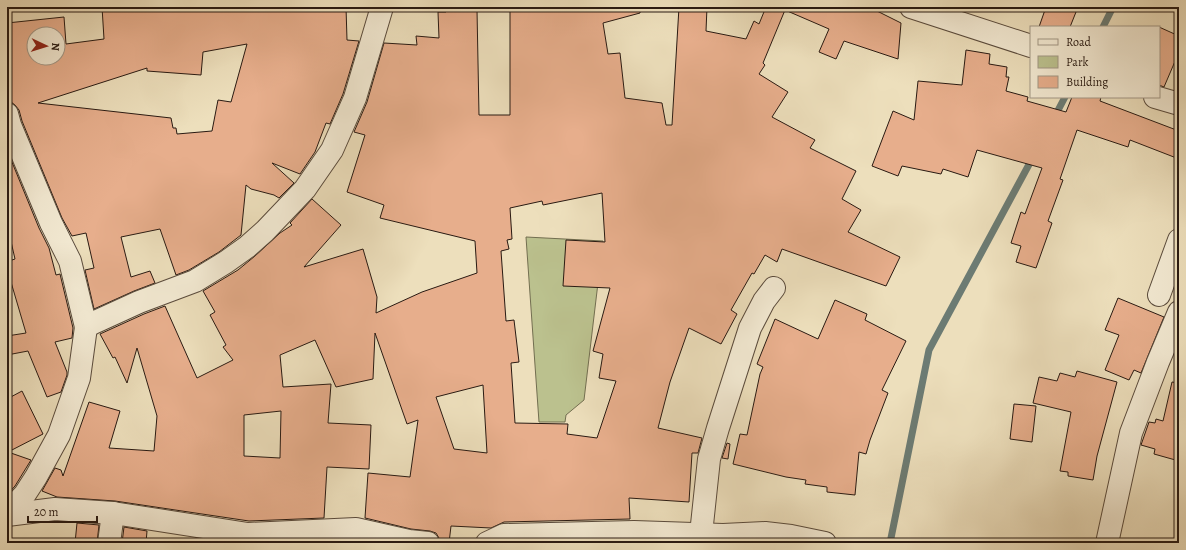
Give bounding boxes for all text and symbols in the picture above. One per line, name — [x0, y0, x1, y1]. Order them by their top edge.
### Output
north arrow — [26, 26, 66, 66]
legend — [1030, 26, 1160, 98]
text: Road — [1066, 34, 1092, 50]
text: N — [48, 42, 63, 51]
text: Park — [1066, 54, 1089, 70]
text: Building — [1066, 74, 1108, 90]
scale bar — [28, 498, 97, 524]
text: 20 m — [34, 504, 58, 520]

